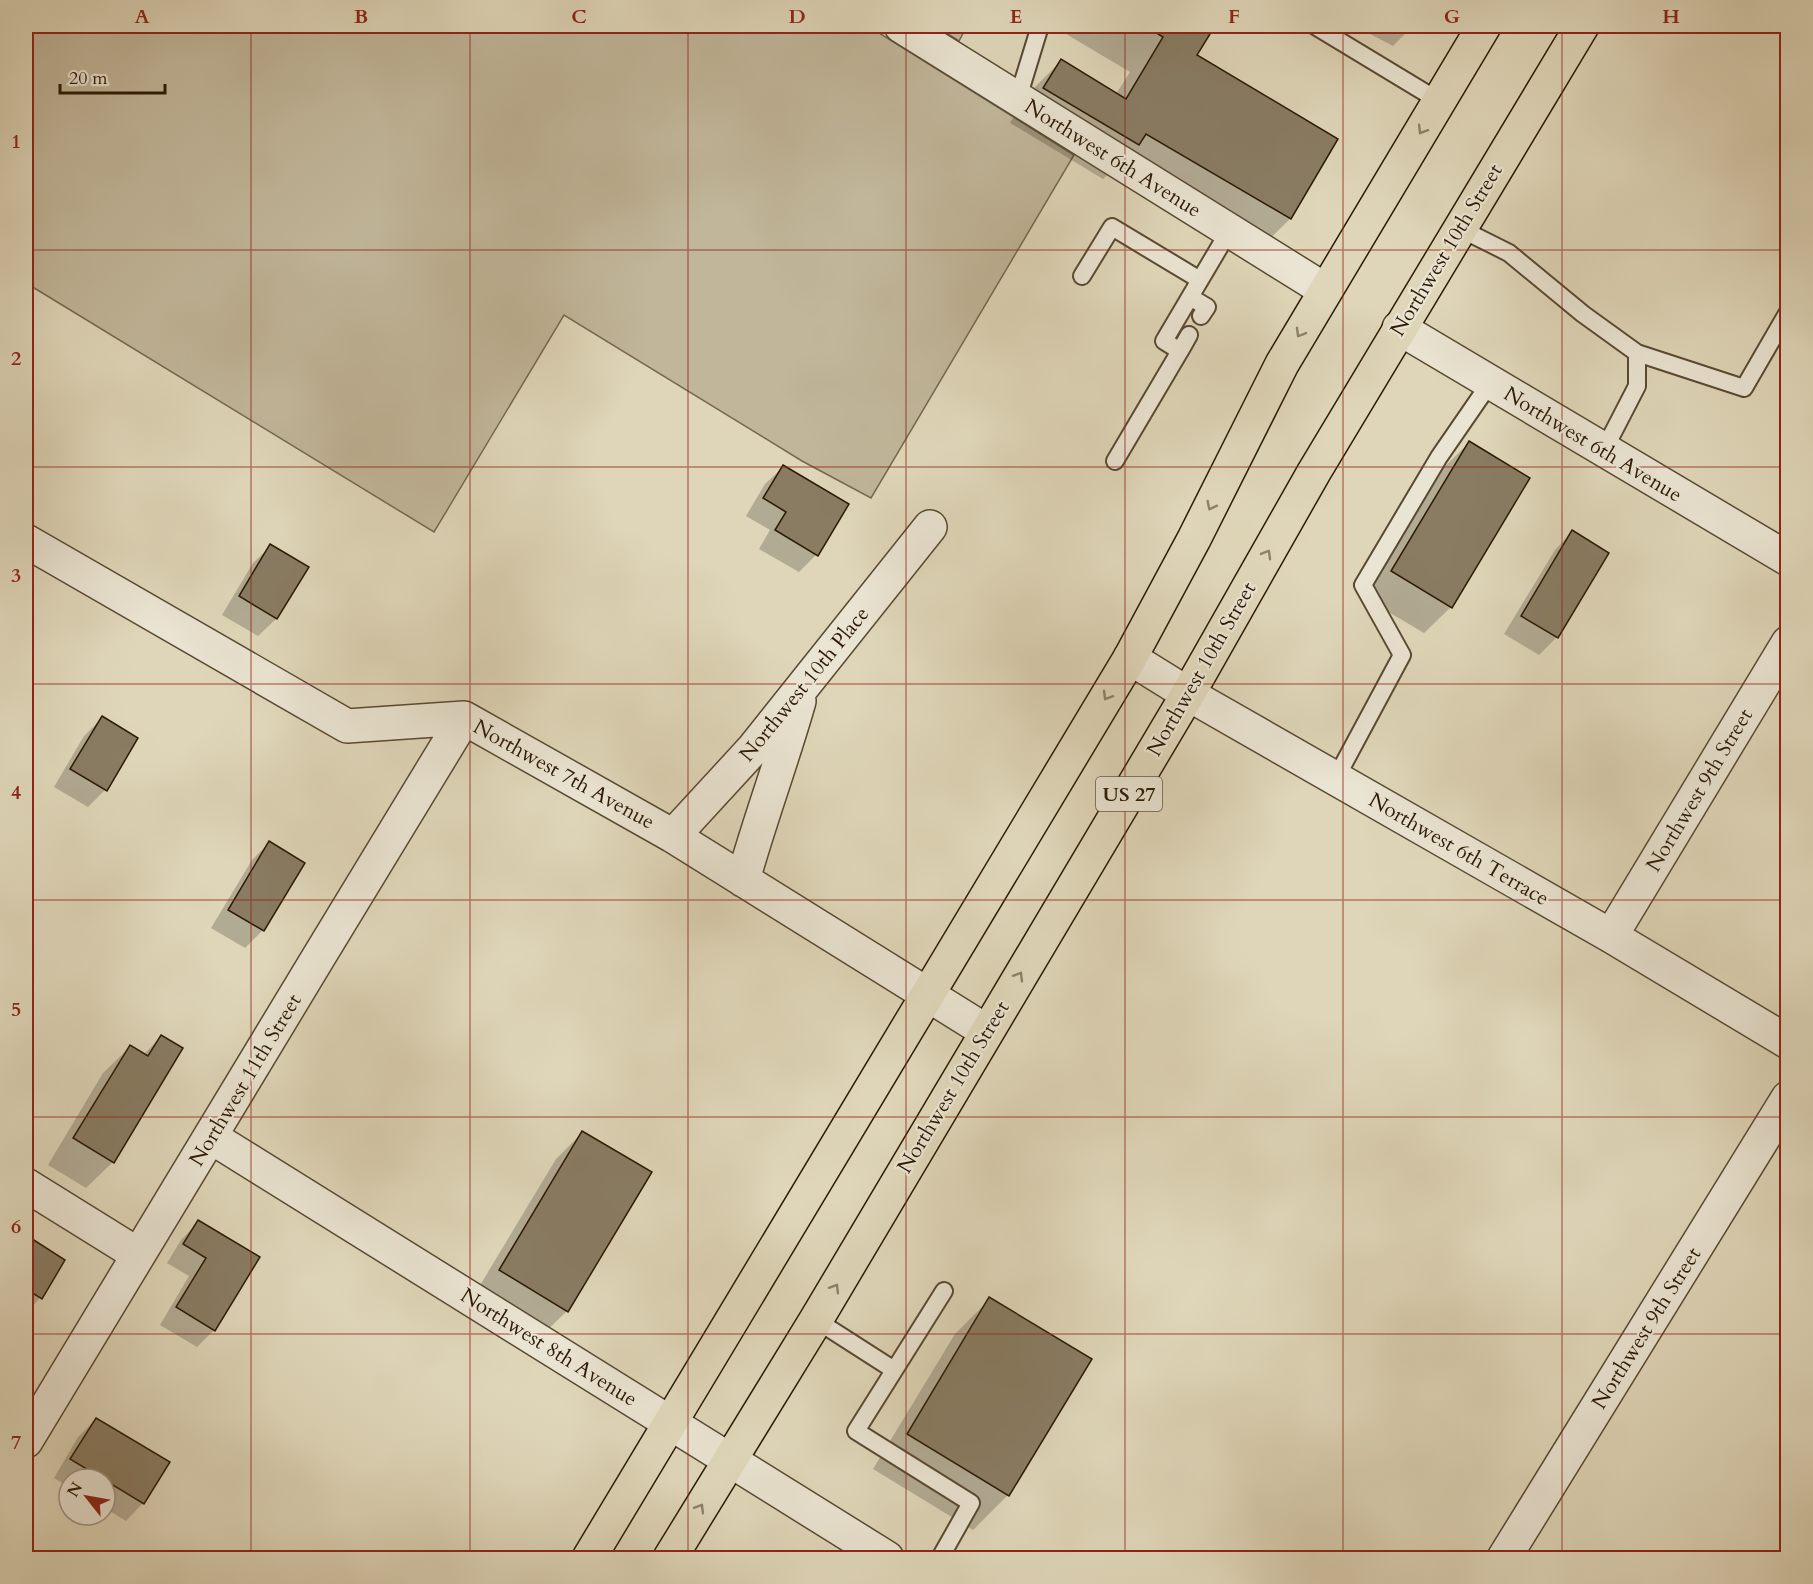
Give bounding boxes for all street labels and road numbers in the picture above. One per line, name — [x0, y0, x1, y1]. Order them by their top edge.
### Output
street label: Northwest 6th Avenue — [1019, 92, 1207, 225]
street label: Northwest 10th Street — [1383, 158, 1510, 342]
street label: Northwest 6th Avenue — [1498, 380, 1687, 509]
street label: Northwest 10th Street — [1140, 577, 1263, 762]
street label: Northwest 10th Place — [733, 601, 876, 768]
street label: Northwest 9th Street — [1639, 703, 1760, 877]
street label: Northwest 7th Avenue — [468, 712, 660, 836]
road number: US 27 — [1096, 777, 1162, 811]
street label: Northwest 6th Terrace — [1363, 786, 1554, 913]
street label: Northwest 11th Street — [182, 988, 309, 1172]
street label: Northwest 10th Street — [890, 995, 1017, 1179]
street label: Northwest 9th Street — [1585, 1241, 1708, 1415]
street label: Northwest 8th Avenue — [455, 1281, 643, 1414]

